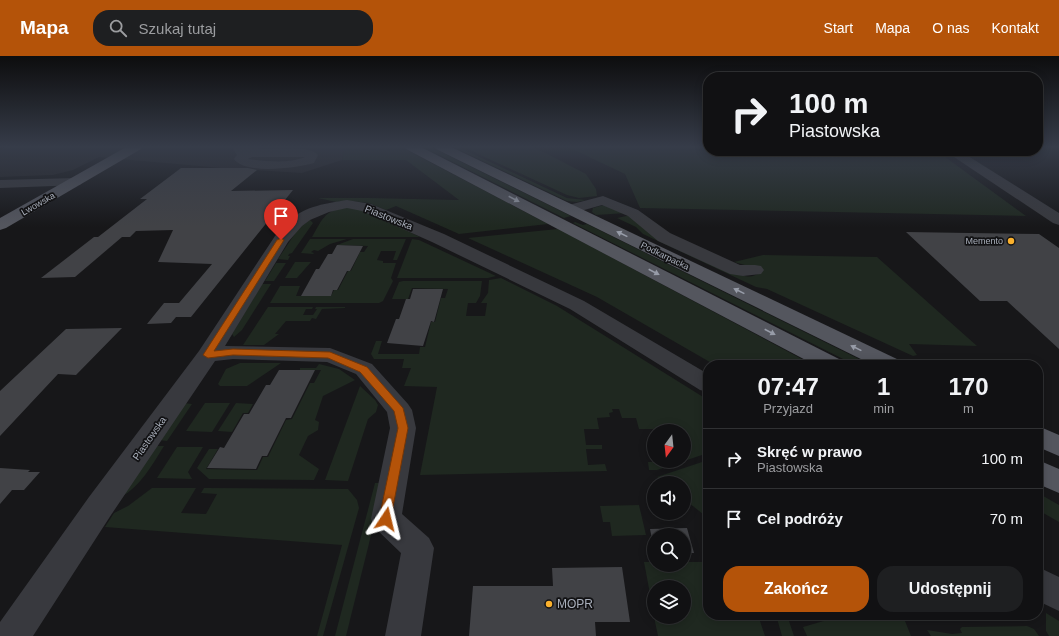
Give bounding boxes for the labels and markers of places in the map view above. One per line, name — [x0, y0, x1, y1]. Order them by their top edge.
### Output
pin — [264, 199, 298, 240]
place label: Memento — [965, 236, 1003, 246]
marker: Memento — [1006, 236, 1016, 246]
place label: MOPR — [557, 597, 593, 611]
marker: MOPR — [544, 599, 554, 609]

